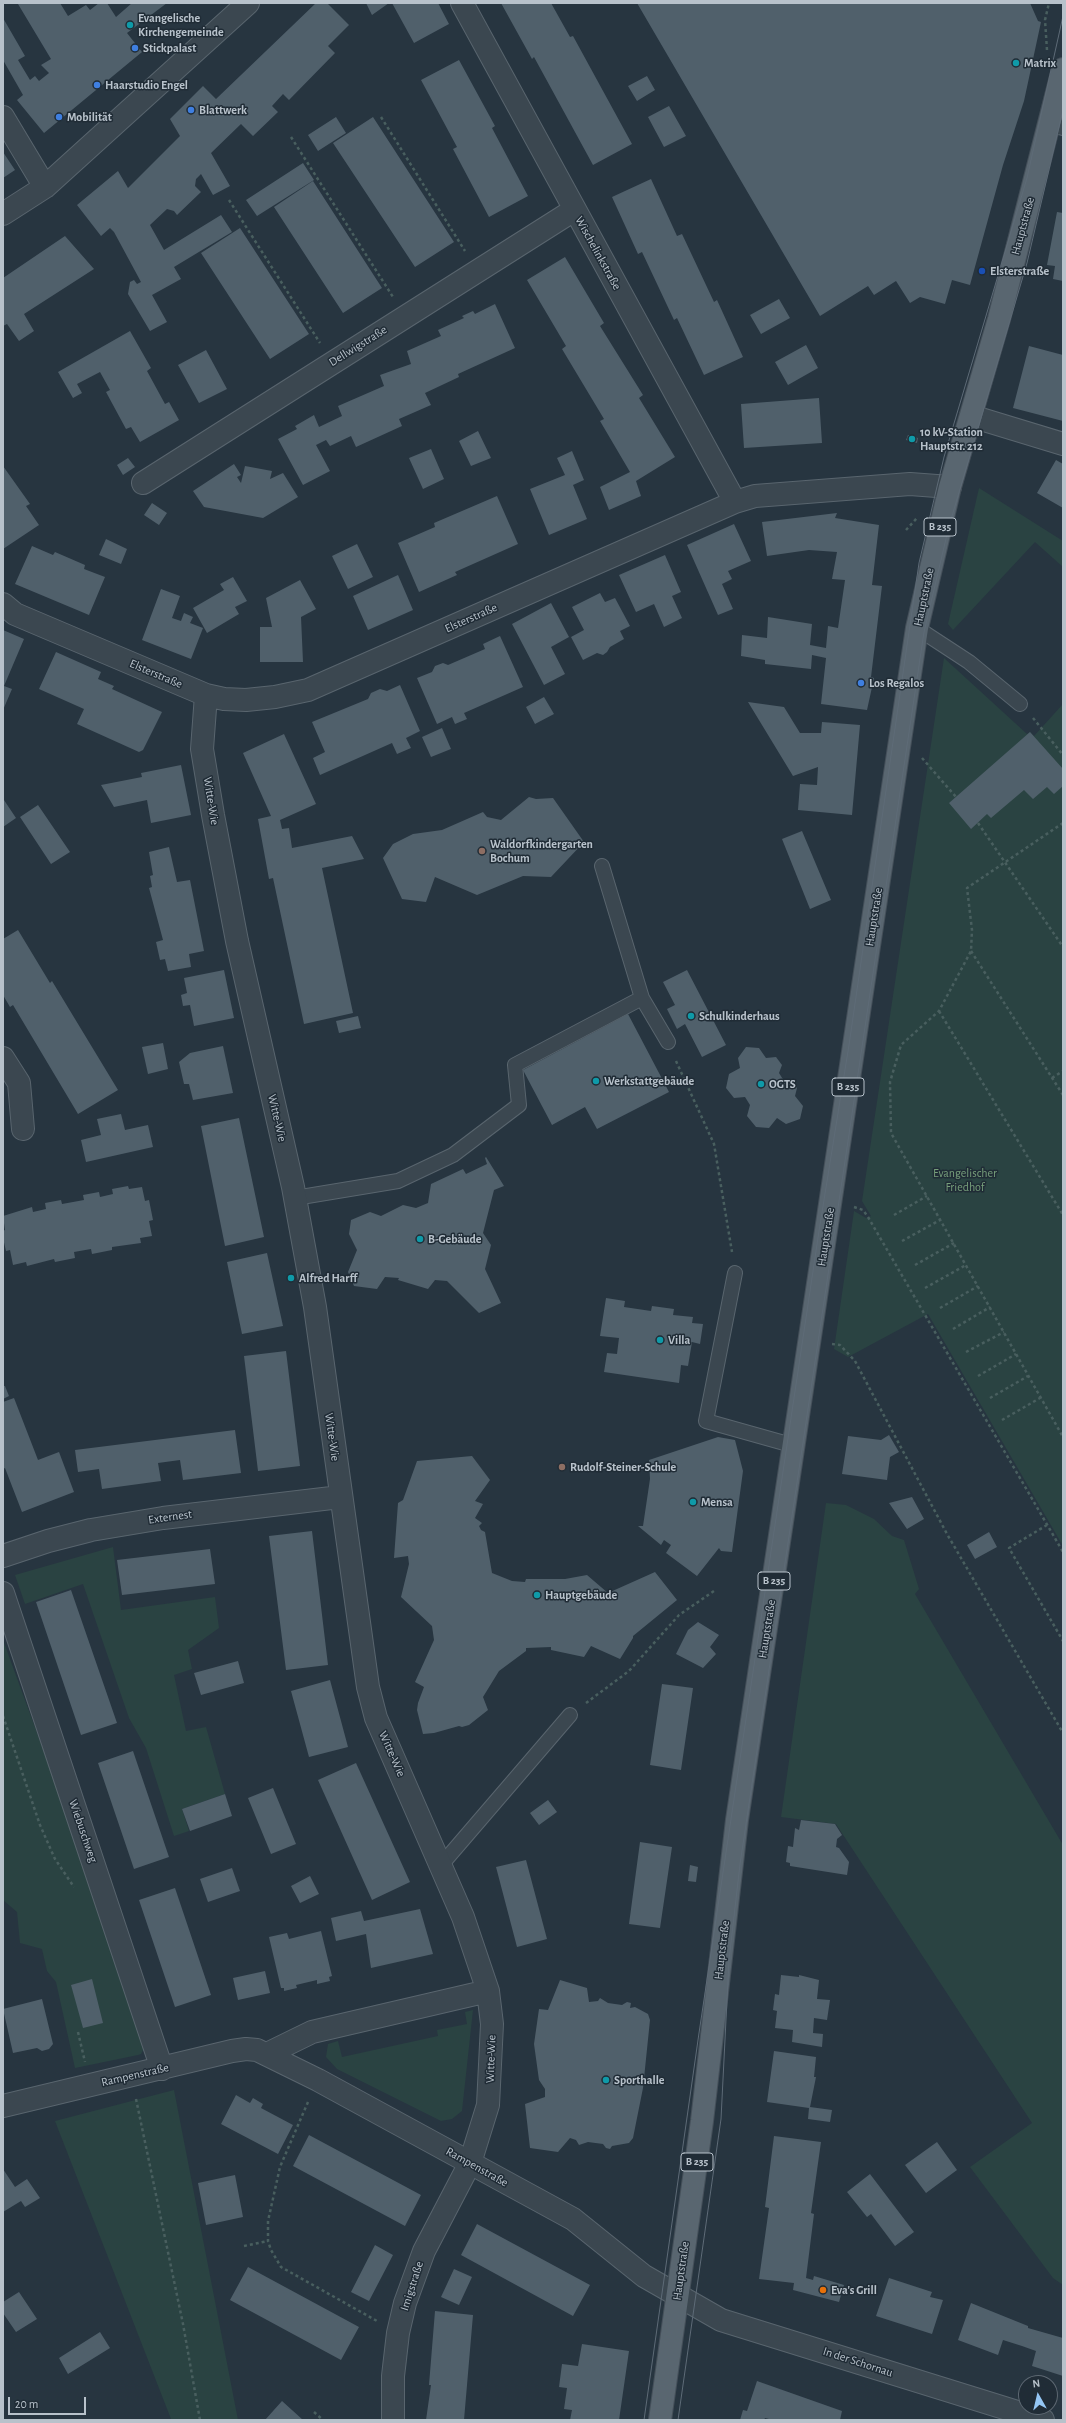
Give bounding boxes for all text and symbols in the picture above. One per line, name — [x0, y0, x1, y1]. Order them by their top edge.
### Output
place label: Evangelische Kirchengemeinde — [138, 11, 224, 39]
marker: Evangelische Kirchengemeinde — [125, 20, 135, 30]
place label: Stickpalast — [143, 41, 196, 55]
marker: Stickpalast — [130, 43, 140, 53]
place label: Matrix — [1024, 56, 1056, 70]
marker: Matrix — [1011, 58, 1021, 68]
place label: Haarstudio Engel — [105, 78, 188, 92]
marker: Haarstudio Engel — [92, 80, 102, 90]
place label: Blattwerk — [199, 103, 247, 117]
marker: Blattwerk — [186, 105, 196, 115]
place label: Mobilität — [67, 110, 112, 124]
marker: Mobilität — [54, 112, 64, 122]
street label: Hauptstraße — [1008, 195, 1038, 257]
street label: Wischelinkstraße — [572, 214, 624, 292]
place label: Elsterstraße — [990, 264, 1049, 278]
marker: Elsterstraße — [977, 266, 987, 276]
street label: Dellwigstraße — [326, 322, 390, 370]
place label: 10 kV-Station Hauptstr. 212 — [920, 425, 983, 453]
marker: 10 kV-Station Hauptstr. 212 — [907, 434, 917, 444]
road number: B 235 — [924, 518, 956, 536]
street label: Hauptstraße — [911, 566, 937, 628]
street label: Elsterstraße — [442, 600, 500, 636]
street label: Elsterstraße — [127, 656, 185, 692]
place label: Los Regalos — [869, 676, 924, 690]
marker: Los Regalos — [856, 678, 866, 688]
street label: Witte-Wie — [200, 776, 222, 826]
place label: Waldorfkindergarten Bochum — [490, 837, 593, 865]
marker: Waldorfkindergarten Bochum — [477, 846, 487, 856]
street label: Hauptstraße — [862, 887, 886, 947]
place label: Schulkinderhaus — [699, 1009, 780, 1023]
marker: Schulkinderhaus — [686, 1011, 696, 1021]
place label: Werkstattgebäude — [604, 1074, 694, 1088]
marker: Werkstattgebäude — [591, 1076, 601, 1086]
place label: OGTS — [769, 1077, 796, 1091]
road number: B 235 — [832, 1078, 864, 1096]
marker: OGTS — [756, 1079, 766, 1089]
street label: Witte-Wie — [265, 1093, 289, 1143]
park label: Evangelischer Friedhof — [933, 1166, 997, 1194]
street label: Hauptstraße — [814, 1207, 838, 1267]
place label: B-Gebäude — [428, 1232, 481, 1246]
marker: B-Gebäude — [415, 1234, 425, 1244]
place label: Alfred Harff — [299, 1271, 357, 1285]
marker: Alfred Harff — [286, 1273, 296, 1283]
place label: Villa — [668, 1333, 690, 1347]
marker: Villa — [655, 1335, 665, 1345]
street label: Witte-Wie — [321, 1412, 343, 1462]
place label: Rudolf-Steiner-Schule — [570, 1460, 676, 1474]
marker: Rudolf-Steiner-Schule — [557, 1462, 567, 1472]
place label: Mensa — [701, 1495, 733, 1509]
marker: Mensa — [688, 1497, 698, 1507]
street label: Externest — [147, 1507, 193, 1527]
road number: B 235 — [758, 1572, 790, 1590]
place label: Hauptgebäude — [545, 1588, 617, 1602]
marker: Hauptgebäude — [532, 1590, 542, 1600]
street label: Hauptstraße — [755, 1599, 779, 1659]
street label: Witte-Wie — [376, 1729, 408, 1779]
street label: Wiebuschweg — [65, 1798, 101, 1864]
street label: Hauptstraße — [711, 1920, 733, 1980]
street label: Witte-Wie — [483, 2035, 499, 2083]
street label: Rampenstraße — [100, 2060, 170, 2090]
place label: Sporthalle — [614, 2073, 664, 2087]
marker: Sporthalle — [601, 2075, 611, 2085]
street label: Rampenstraße — [443, 2144, 511, 2190]
road number: B 235 — [681, 2153, 713, 2171]
street label: Hauptstraße — [670, 2241, 692, 2301]
street label: Imigstraße — [397, 2259, 427, 2313]
place label: Eva's Grill — [831, 2283, 877, 2297]
marker: Eva's Grill — [818, 2285, 828, 2295]
street label: In der Schornau — [821, 2344, 895, 2380]
north arrow — [1018, 2375, 1058, 2415]
text: N — [1032, 2378, 1041, 2390]
scale bar — [10, 2389, 88, 2415]
text: 20 m — [15, 2398, 38, 2410]

